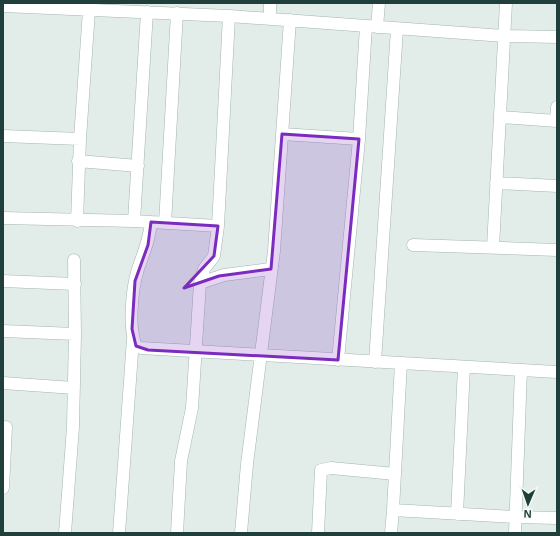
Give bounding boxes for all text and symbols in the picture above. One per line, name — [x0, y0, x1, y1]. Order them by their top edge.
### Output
north arrow — [508, 484, 548, 524]
text: N — [523, 508, 532, 520]

